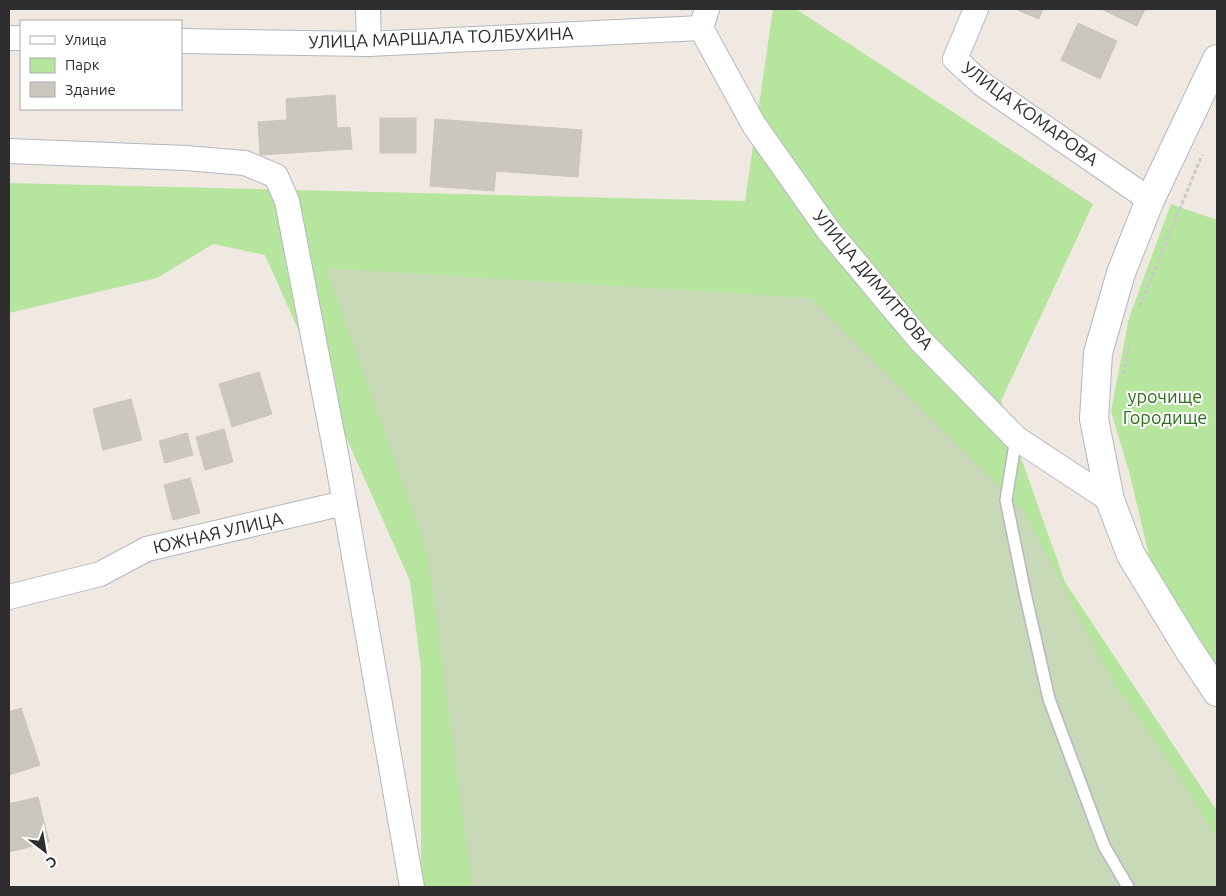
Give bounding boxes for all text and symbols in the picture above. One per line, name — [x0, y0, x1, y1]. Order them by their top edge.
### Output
legend — [20, 20, 182, 110]
street label: УЛИЦА МАРШАЛА ТОЛБУХИНА — [308, 22, 574, 52]
text: Улица — [65, 31, 107, 48]
text: Парк — [65, 56, 100, 73]
street label: УЛИЦА КОМАРОВА — [959, 57, 1103, 169]
text: Здание — [65, 81, 116, 98]
street label: УЛИЦА ДИМИТРОВА — [810, 206, 938, 353]
park label: урочище Городище — [1123, 386, 1207, 427]
street label: ЮЖНАЯ УЛИЦА — [151, 507, 285, 557]
north arrow — [20, 826, 70, 876]
text: С — [44, 853, 60, 871]

